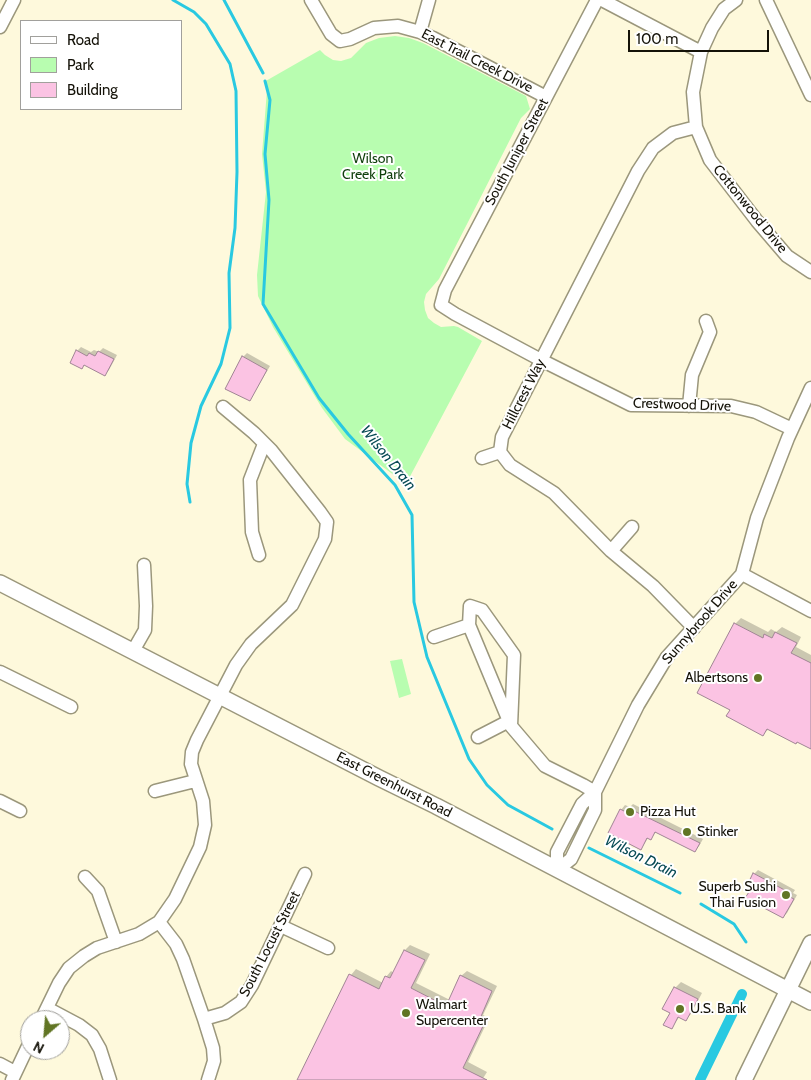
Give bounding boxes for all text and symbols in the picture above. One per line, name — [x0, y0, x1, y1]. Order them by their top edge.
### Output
legend — [20, 20, 182, 110]
scale bar — [631, 20, 772, 52]
street label: East Trail Creek Drive — [418, 26, 536, 96]
text: 100 m — [636, 30, 678, 48]
text: Road — [67, 31, 100, 49]
text: Park — [67, 56, 94, 74]
text: Building — [67, 81, 118, 99]
street label: South Juniper Street — [482, 96, 552, 208]
park label: Wilson Creek Park — [342, 151, 404, 184]
street label: Cottonwood Drive — [709, 162, 791, 256]
street label: Hillcrest Way — [499, 356, 549, 432]
street label: Crestwood Drive — [633, 395, 731, 415]
water label: Wilson Drain — [356, 422, 420, 494]
street label: Sunnybrook Drive — [659, 576, 741, 668]
place label: Albertsons — [685, 670, 748, 686]
marker: Albertsons — [752, 672, 764, 684]
street label: East Greenhurst Road — [333, 749, 455, 821]
place label: Pizza Hut — [640, 804, 696, 820]
marker: Pizza Hut — [624, 806, 636, 818]
place label: Stinker — [697, 824, 738, 840]
marker: Stinker — [681, 826, 693, 838]
water label: Wilson Drain — [602, 832, 680, 882]
place label: Superb Sushi Thai Fusion — [698, 879, 776, 912]
street label: South Locust Street — [236, 888, 304, 1000]
marker: Superb Sushi Thai Fusion — [780, 889, 792, 901]
place label: Walmart Supercenter — [416, 997, 488, 1030]
place label: U.S. Bank — [690, 1001, 746, 1017]
marker: U.S. Bank — [674, 1003, 686, 1015]
marker: Walmart Supercenter — [400, 1007, 412, 1019]
north arrow — [20, 1010, 70, 1060]
text: N — [30, 1037, 47, 1058]

